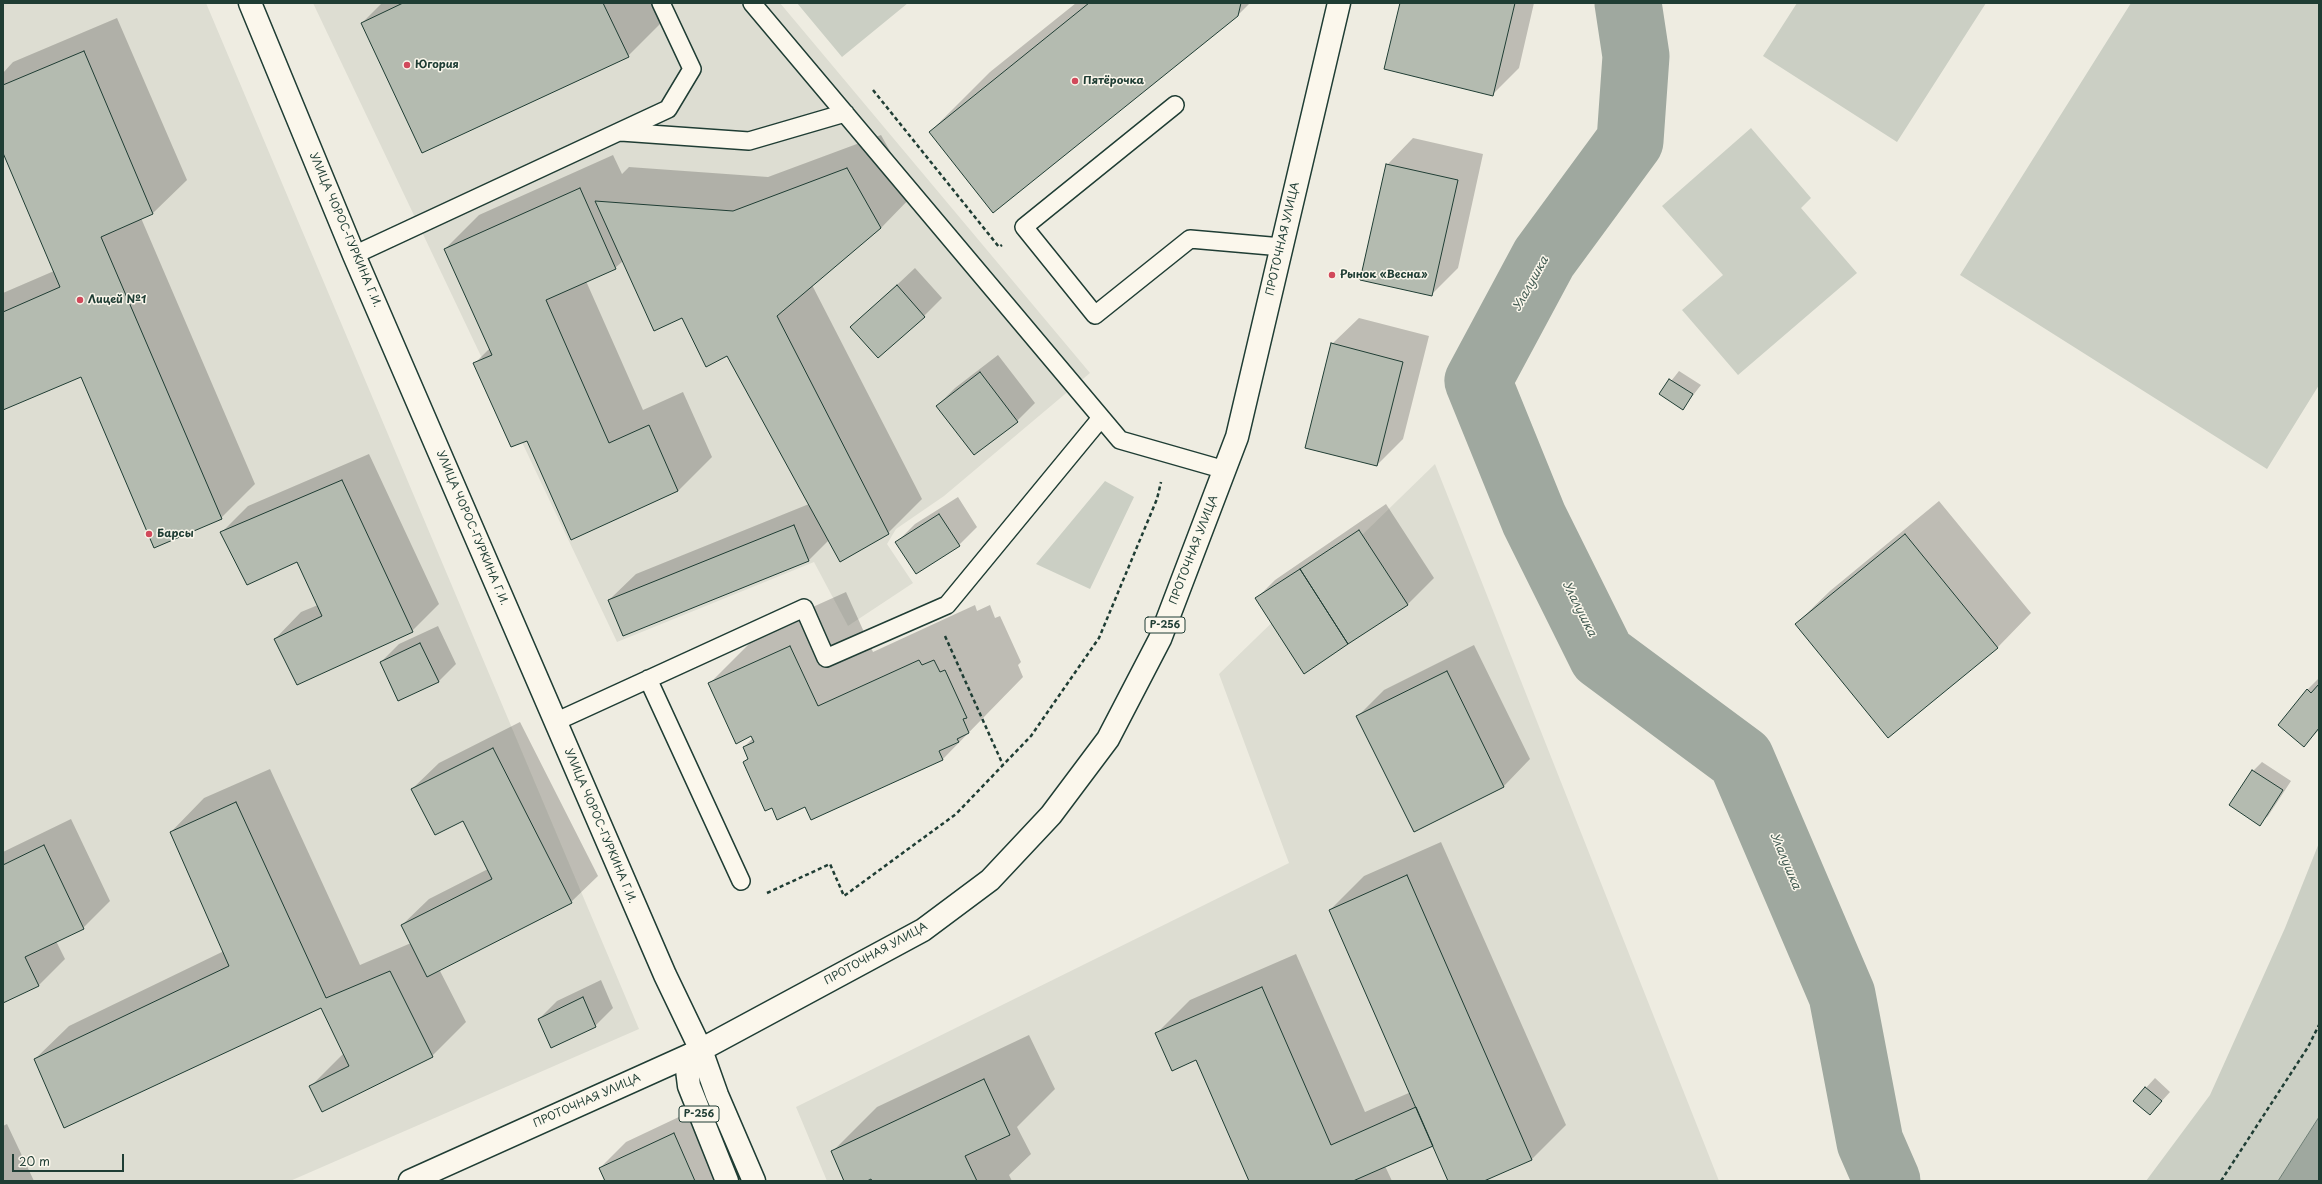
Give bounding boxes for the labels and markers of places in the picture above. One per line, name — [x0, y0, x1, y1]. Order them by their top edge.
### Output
place label: Югория — [415, 58, 459, 72]
marker: Югория — [402, 60, 412, 70]
place label: Пятёрочка — [1083, 74, 1144, 88]
marker: Пятёрочка — [1070, 76, 1080, 86]
place label: Рынок «Весна» — [1340, 268, 1428, 282]
marker: Рынок «Весна» — [1327, 270, 1337, 280]
place label: Лицей №1 — [88, 293, 146, 307]
marker: Лицей №1 — [75, 295, 85, 305]
place label: Барсы — [157, 527, 194, 541]
marker: Барсы — [144, 529, 154, 539]

